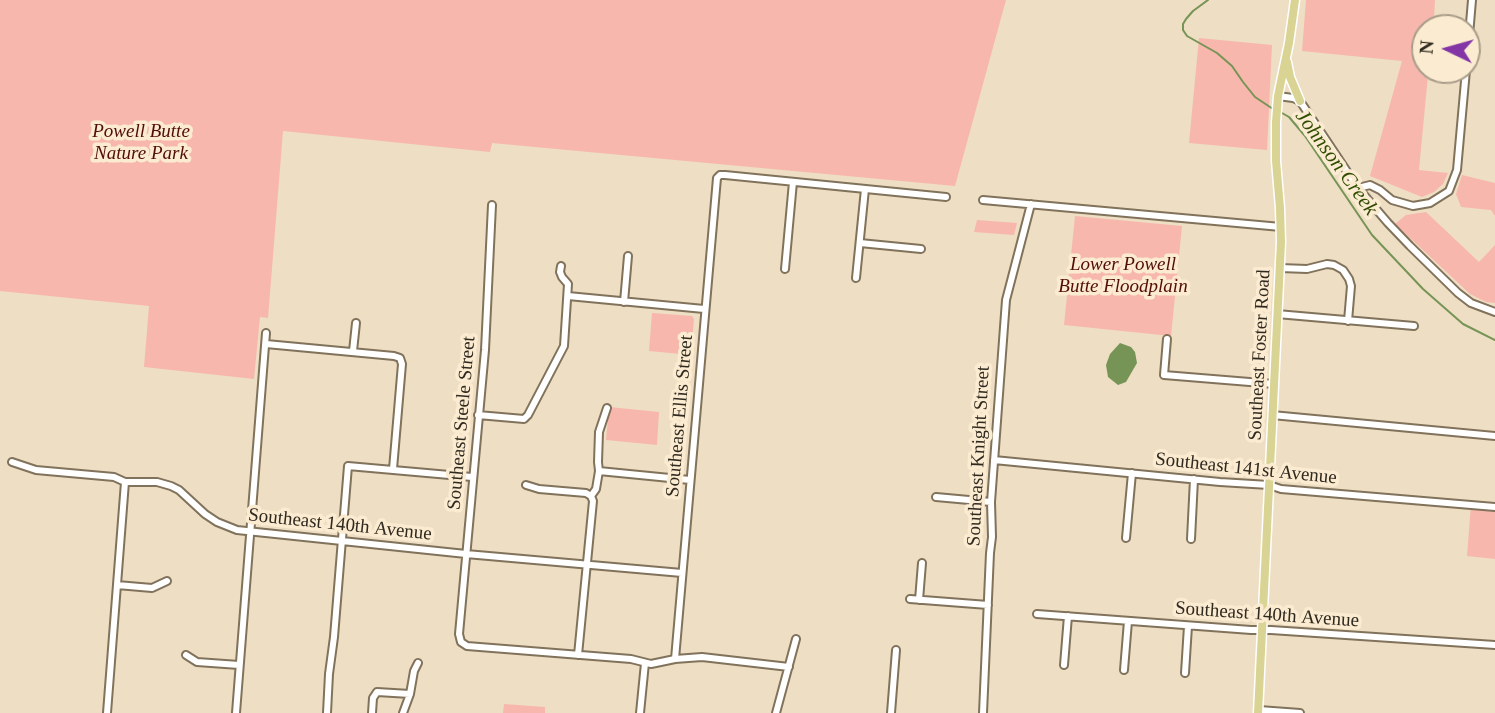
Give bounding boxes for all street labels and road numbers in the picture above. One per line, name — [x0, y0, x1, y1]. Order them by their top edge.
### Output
street label: Southeast Foster Road — [1244, 269, 1276, 441]
street label: Southeast Ellis Street — [662, 334, 698, 498]
street label: Southeast Steele Street — [443, 335, 481, 511]
street label: Southeast Knight Street — [963, 365, 995, 547]
street label: Southeast 141st Avenue — [1154, 448, 1338, 490]
street label: Southeast 140th Avenue — [247, 504, 433, 546]
street label: Southeast 140th Avenue — [1174, 597, 1360, 633]

